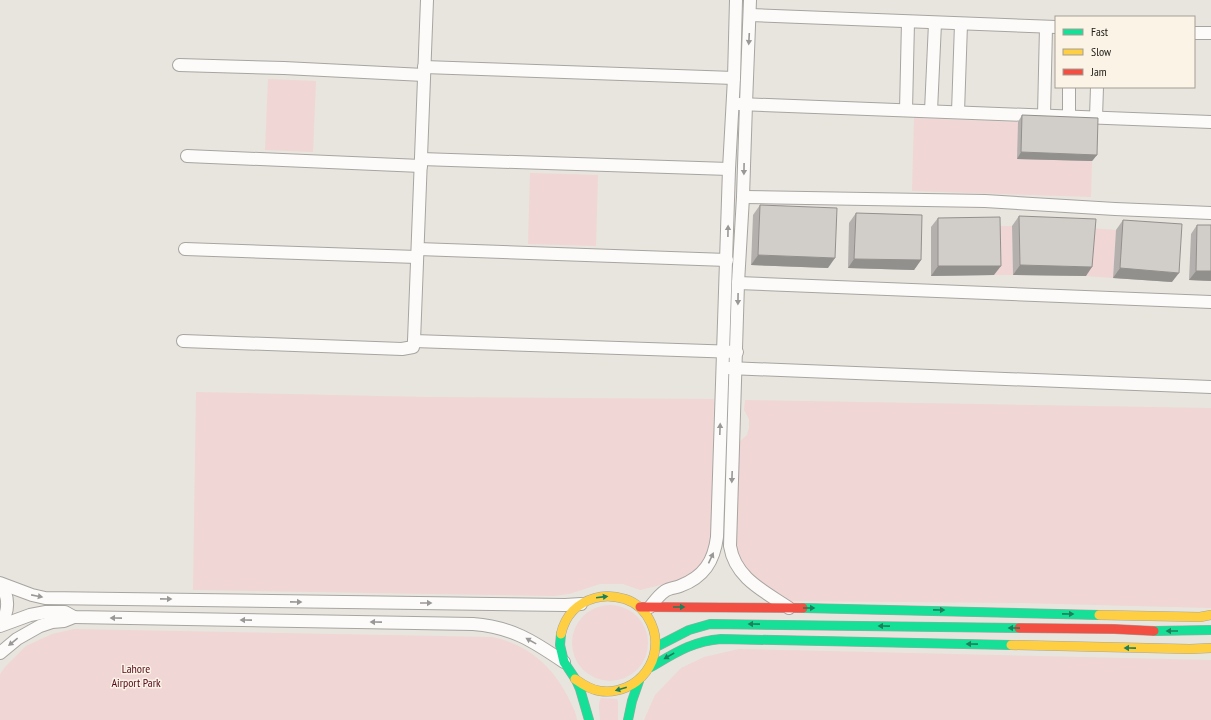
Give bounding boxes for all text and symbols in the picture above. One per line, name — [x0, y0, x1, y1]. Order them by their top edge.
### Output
legend — [1055, 16, 1195, 88]
text: Fast — [1091, 24, 1109, 39]
one-way arrow — [746, 33, 752, 46]
text: Slow — [1091, 44, 1112, 59]
text: Jam — [1090, 64, 1107, 79]
one-way arrow — [741, 163, 747, 176]
one-way arrow — [725, 224, 731, 237]
one-way arrow — [735, 293, 741, 306]
one-way arrow — [717, 422, 723, 435]
one-way arrow — [729, 471, 735, 484]
one-way arrow — [708, 553, 714, 564]
one-way arrow — [30, 593, 43, 599]
one-way arrow — [596, 594, 608, 600]
one-way arrow — [160, 596, 172, 603]
one-way arrow — [290, 598, 302, 605]
one-way arrow — [420, 600, 433, 606]
one-way arrow — [673, 604, 686, 610]
one-way arrow — [803, 605, 816, 611]
one-way arrow — [933, 607, 945, 614]
one-way arrow — [1062, 610, 1074, 617]
one-way arrow — [110, 614, 122, 621]
one-way arrow — [239, 617, 252, 623]
one-way arrow — [369, 619, 382, 625]
one-way arrow — [747, 621, 760, 627]
one-way arrow — [877, 623, 890, 629]
one-way arrow — [1007, 625, 1020, 631]
one-way arrow — [1165, 628, 1178, 634]
one-way arrow — [8, 637, 19, 646]
one-way arrow — [525, 637, 537, 644]
one-way arrow — [966, 641, 978, 648]
one-way arrow — [1124, 644, 1136, 651]
one-way arrow — [663, 653, 675, 659]
park label: Lahore Airport Park — [111, 661, 161, 690]
one-way arrow — [615, 686, 627, 692]

